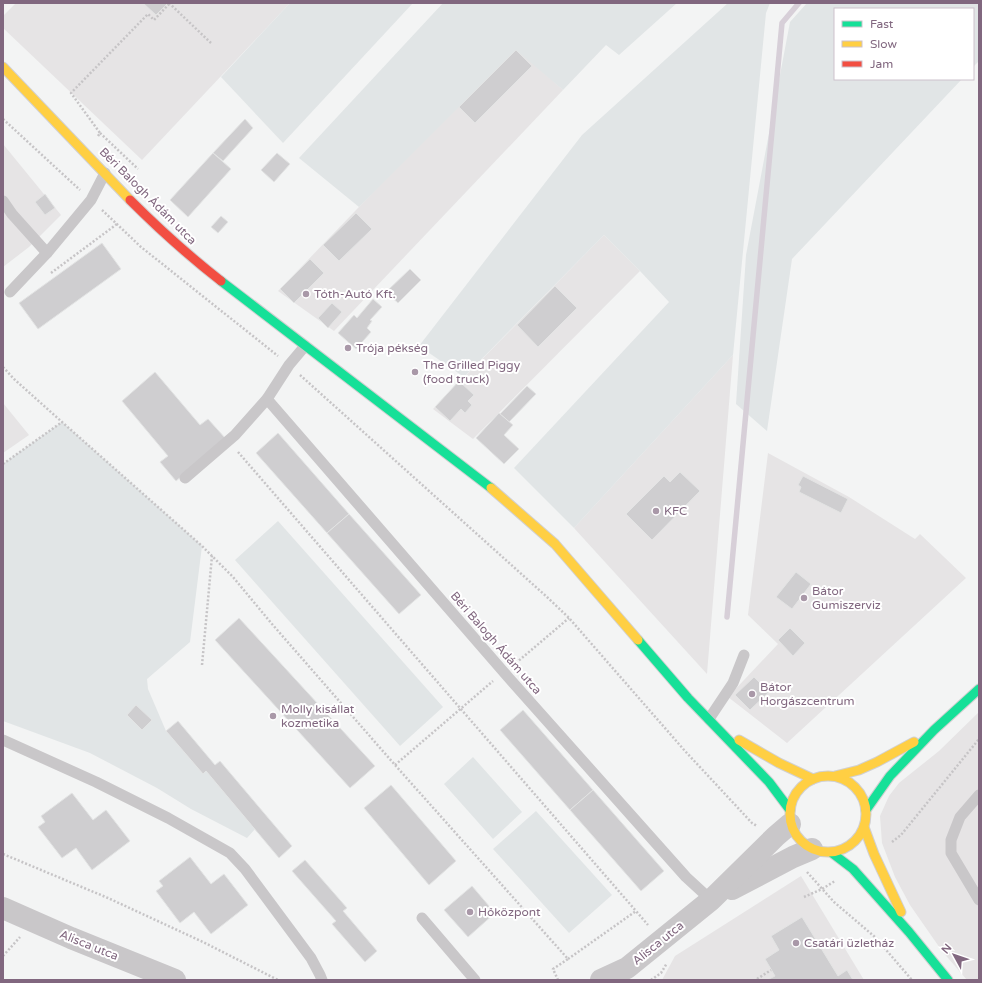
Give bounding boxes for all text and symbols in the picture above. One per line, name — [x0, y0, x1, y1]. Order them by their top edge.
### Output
legend — [834, 8, 974, 80]
text: Fast — [870, 17, 894, 31]
text: Slow — [870, 37, 897, 51]
text: Jam — [870, 57, 893, 71]
street label: Béri Balogh Ádám utca — [97, 145, 199, 247]
place label: Tóth-Autó Kft. — [314, 287, 396, 301]
marker: Tóth-Autó Kft. — [301, 289, 311, 299]
place label: Trója pékség — [356, 341, 428, 355]
marker: Trója pékség — [343, 343, 353, 353]
place label: The Grilled Piggy (food truck) — [423, 358, 521, 386]
marker: The Grilled Piggy (food truck) — [410, 367, 420, 377]
place label: KFC — [664, 504, 687, 518]
marker: KFC — [651, 506, 661, 516]
place label: Bátor Gumiszerviz — [812, 584, 881, 612]
street label: Béri Balogh Ádám utca — [448, 589, 544, 697]
marker: Bátor Gumiszerviz — [799, 593, 809, 603]
place label: Bátor Horgászcentrum — [760, 680, 854, 708]
marker: Bátor Horgászcentrum — [747, 689, 757, 699]
place label: Molly kisállat kozmetika — [281, 702, 355, 730]
marker: Molly kisállat kozmetika — [268, 711, 278, 721]
place label: Hőközpont — [478, 905, 541, 919]
marker: Hőközpont — [465, 907, 475, 917]
street label: Alisca utca — [630, 918, 686, 968]
street label: Alisca utca — [58, 927, 120, 963]
north arrow — [934, 935, 974, 975]
place label: Csatári üzletház — [804, 936, 894, 950]
marker: Csatári üzletház — [791, 938, 801, 948]
text: N — [939, 941, 955, 956]

